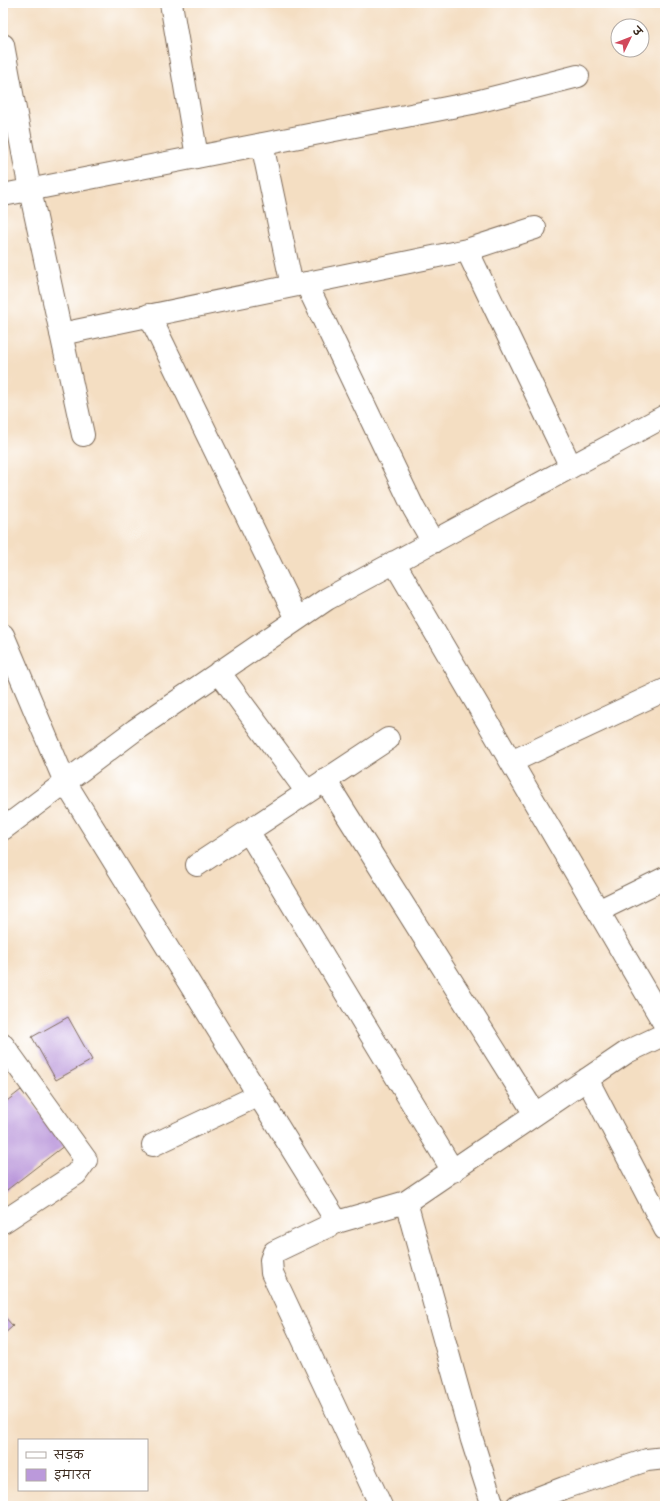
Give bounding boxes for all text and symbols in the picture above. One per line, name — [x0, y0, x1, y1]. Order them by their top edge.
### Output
north arrow — [610, 18, 650, 58]
text: उ — [628, 24, 645, 41]
legend — [18, 1439, 148, 1491]
text: सड़क — [53, 1448, 85, 1464]
text: इमारत — [54, 1468, 92, 1484]

